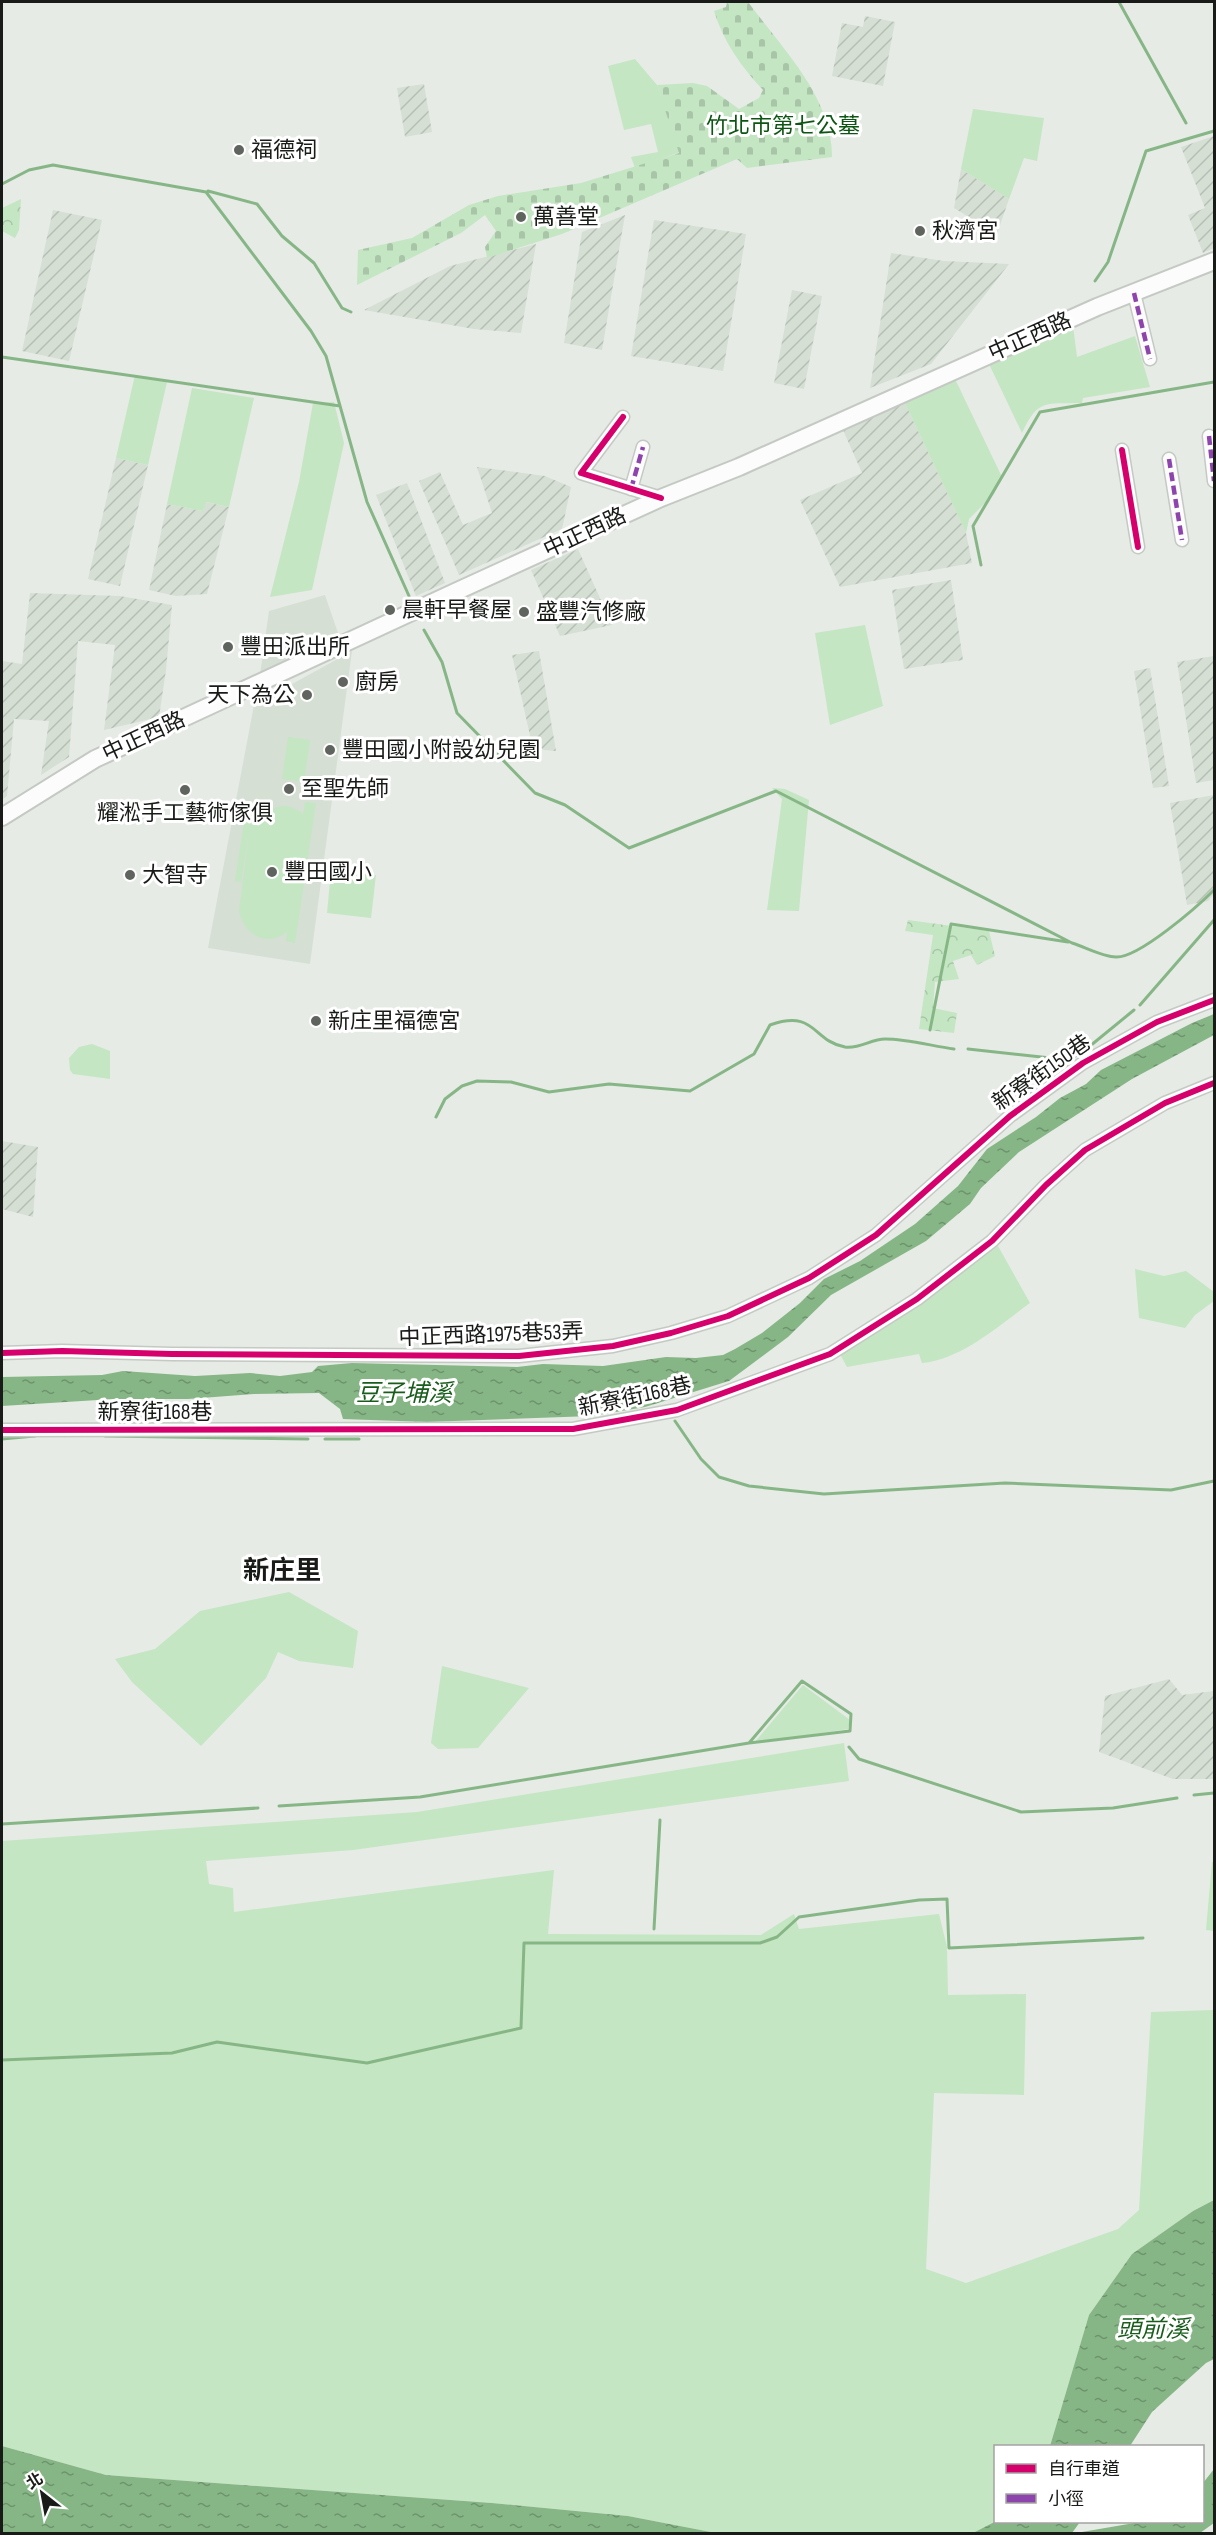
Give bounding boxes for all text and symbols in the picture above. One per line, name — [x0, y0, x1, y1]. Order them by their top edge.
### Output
park label: 竹北市第七公墓 — [706, 113, 860, 140]
place label: 福德祠 — [251, 137, 317, 164]
marker: 福德祠 — [232, 143, 246, 157]
place label: 萬善堂 — [533, 204, 599, 231]
marker: 萬善堂 — [514, 210, 528, 224]
place label: 秋濟宮 — [932, 218, 998, 245]
marker: 秋濟宮 — [913, 224, 927, 238]
street label: 中正西路 — [984, 307, 1076, 367]
street label: 中正西路 — [539, 502, 631, 564]
place label: 晨軒早餐屋 — [402, 597, 512, 624]
place label: 盛豐汽修廠 — [536, 599, 646, 626]
marker: 晨軒早餐屋 — [383, 603, 397, 617]
marker: 盛豐汽修廠 — [517, 605, 531, 619]
place label: 豐田派出所 — [240, 634, 350, 661]
marker: 豐田派出所 — [221, 640, 235, 654]
place label: 廚房 — [355, 669, 399, 696]
marker: 廚房 — [336, 675, 350, 689]
place label: 天下為公 — [207, 682, 295, 709]
marker: 天下為公 — [300, 688, 314, 702]
street label: 中正西路 — [98, 706, 190, 768]
place label: 豐田國小附設幼兒園 — [342, 737, 540, 764]
marker: 豐田國小附設幼兒園 — [323, 743, 337, 757]
place label: 至聖先師 — [301, 776, 389, 803]
marker: 至聖先師 — [282, 782, 296, 796]
marker: 耀淞手工藝術傢俱 — [178, 783, 192, 797]
place label: 耀淞手工藝術傢俱 — [97, 800, 273, 827]
place label: 豐田國小 — [284, 859, 372, 886]
place label: 大智寺 — [142, 862, 208, 889]
marker: 豐田國小 — [265, 865, 279, 879]
marker: 大智寺 — [123, 868, 137, 882]
place label: 新庄里福德宮 — [328, 1008, 460, 1035]
marker: 新庄里福德宮 — [309, 1014, 323, 1028]
street label: 新寮街150巷 — [987, 1029, 1097, 1117]
street label: 中正西路1975巷53弄 — [398, 1318, 584, 1352]
street label: 新寮街168巷 — [576, 1372, 694, 1422]
water label: 豆子埔溪 — [356, 1379, 455, 1408]
street label: 新寮街168巷 — [98, 1399, 212, 1426]
district label: 新庄里 — [243, 1556, 321, 1587]
water label: 頭前溪 — [1117, 2315, 1192, 2344]
legend — [994, 2445, 1204, 2523]
text: 自行車道 — [1048, 2459, 1120, 2480]
north arrow — [12, 2463, 72, 2523]
text: 北 — [23, 2469, 47, 2494]
text: 小徑 — [1048, 2489, 1084, 2510]

